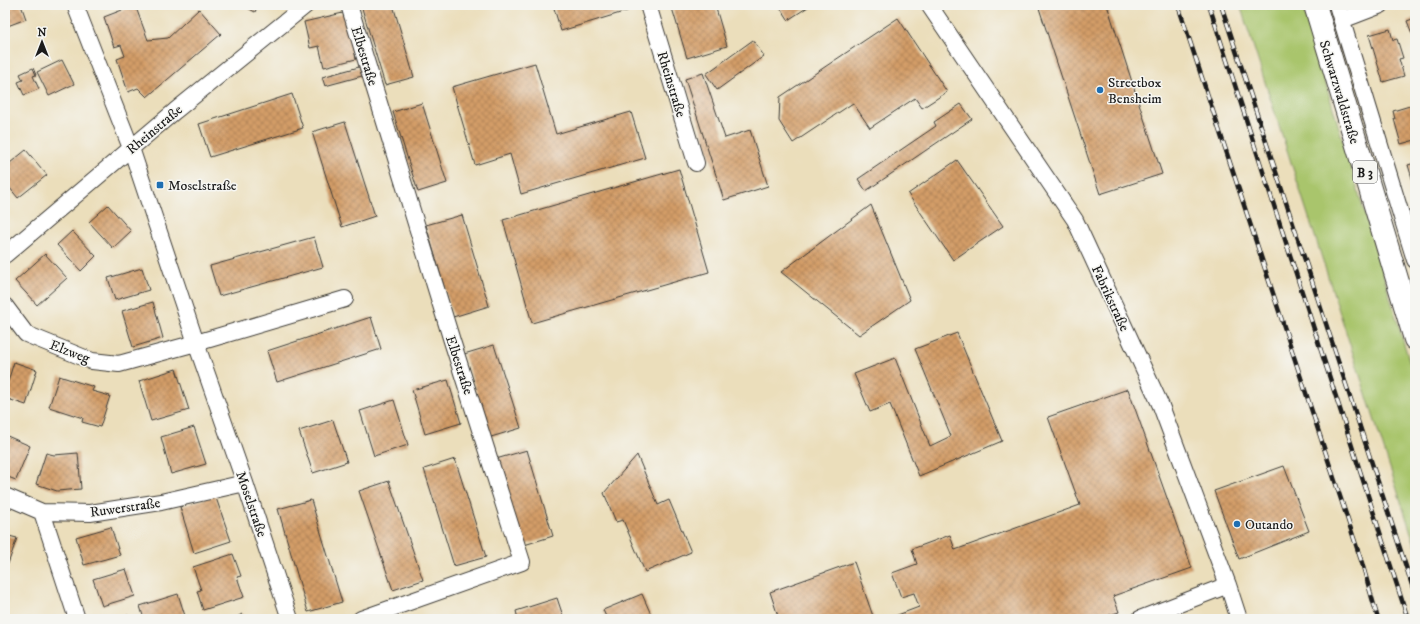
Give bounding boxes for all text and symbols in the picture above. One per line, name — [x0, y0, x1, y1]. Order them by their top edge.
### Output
north arrow — [22, 22, 62, 62]
street label: Elbestraße — [347, 24, 382, 88]
text: N — [37, 26, 47, 40]
street label: Schwarzwaldstraße — [1315, 38, 1363, 146]
street label: Rheinstraße — [653, 49, 690, 120]
place label: Streetbox Bensheim — [1108, 74, 1162, 108]
marker: Streetbox Bensheim — [1095, 85, 1105, 95]
street label: Rheinstraße — [123, 101, 187, 158]
road number: B 3 — [1353, 161, 1377, 183]
place label: Moselstraße — [168, 177, 237, 195]
marker: Moselstraße — [155, 180, 165, 190]
street label: Fabrikstraße — [1087, 262, 1133, 335]
street label: Elbestraße — [441, 333, 477, 397]
street label: Elzweg — [47, 336, 93, 368]
street label: Moselstraße — [231, 469, 271, 540]
street label: Ruwerstraße — [89, 494, 162, 522]
place label: Outando — [1245, 516, 1293, 534]
marker: Outando — [1232, 519, 1242, 529]

